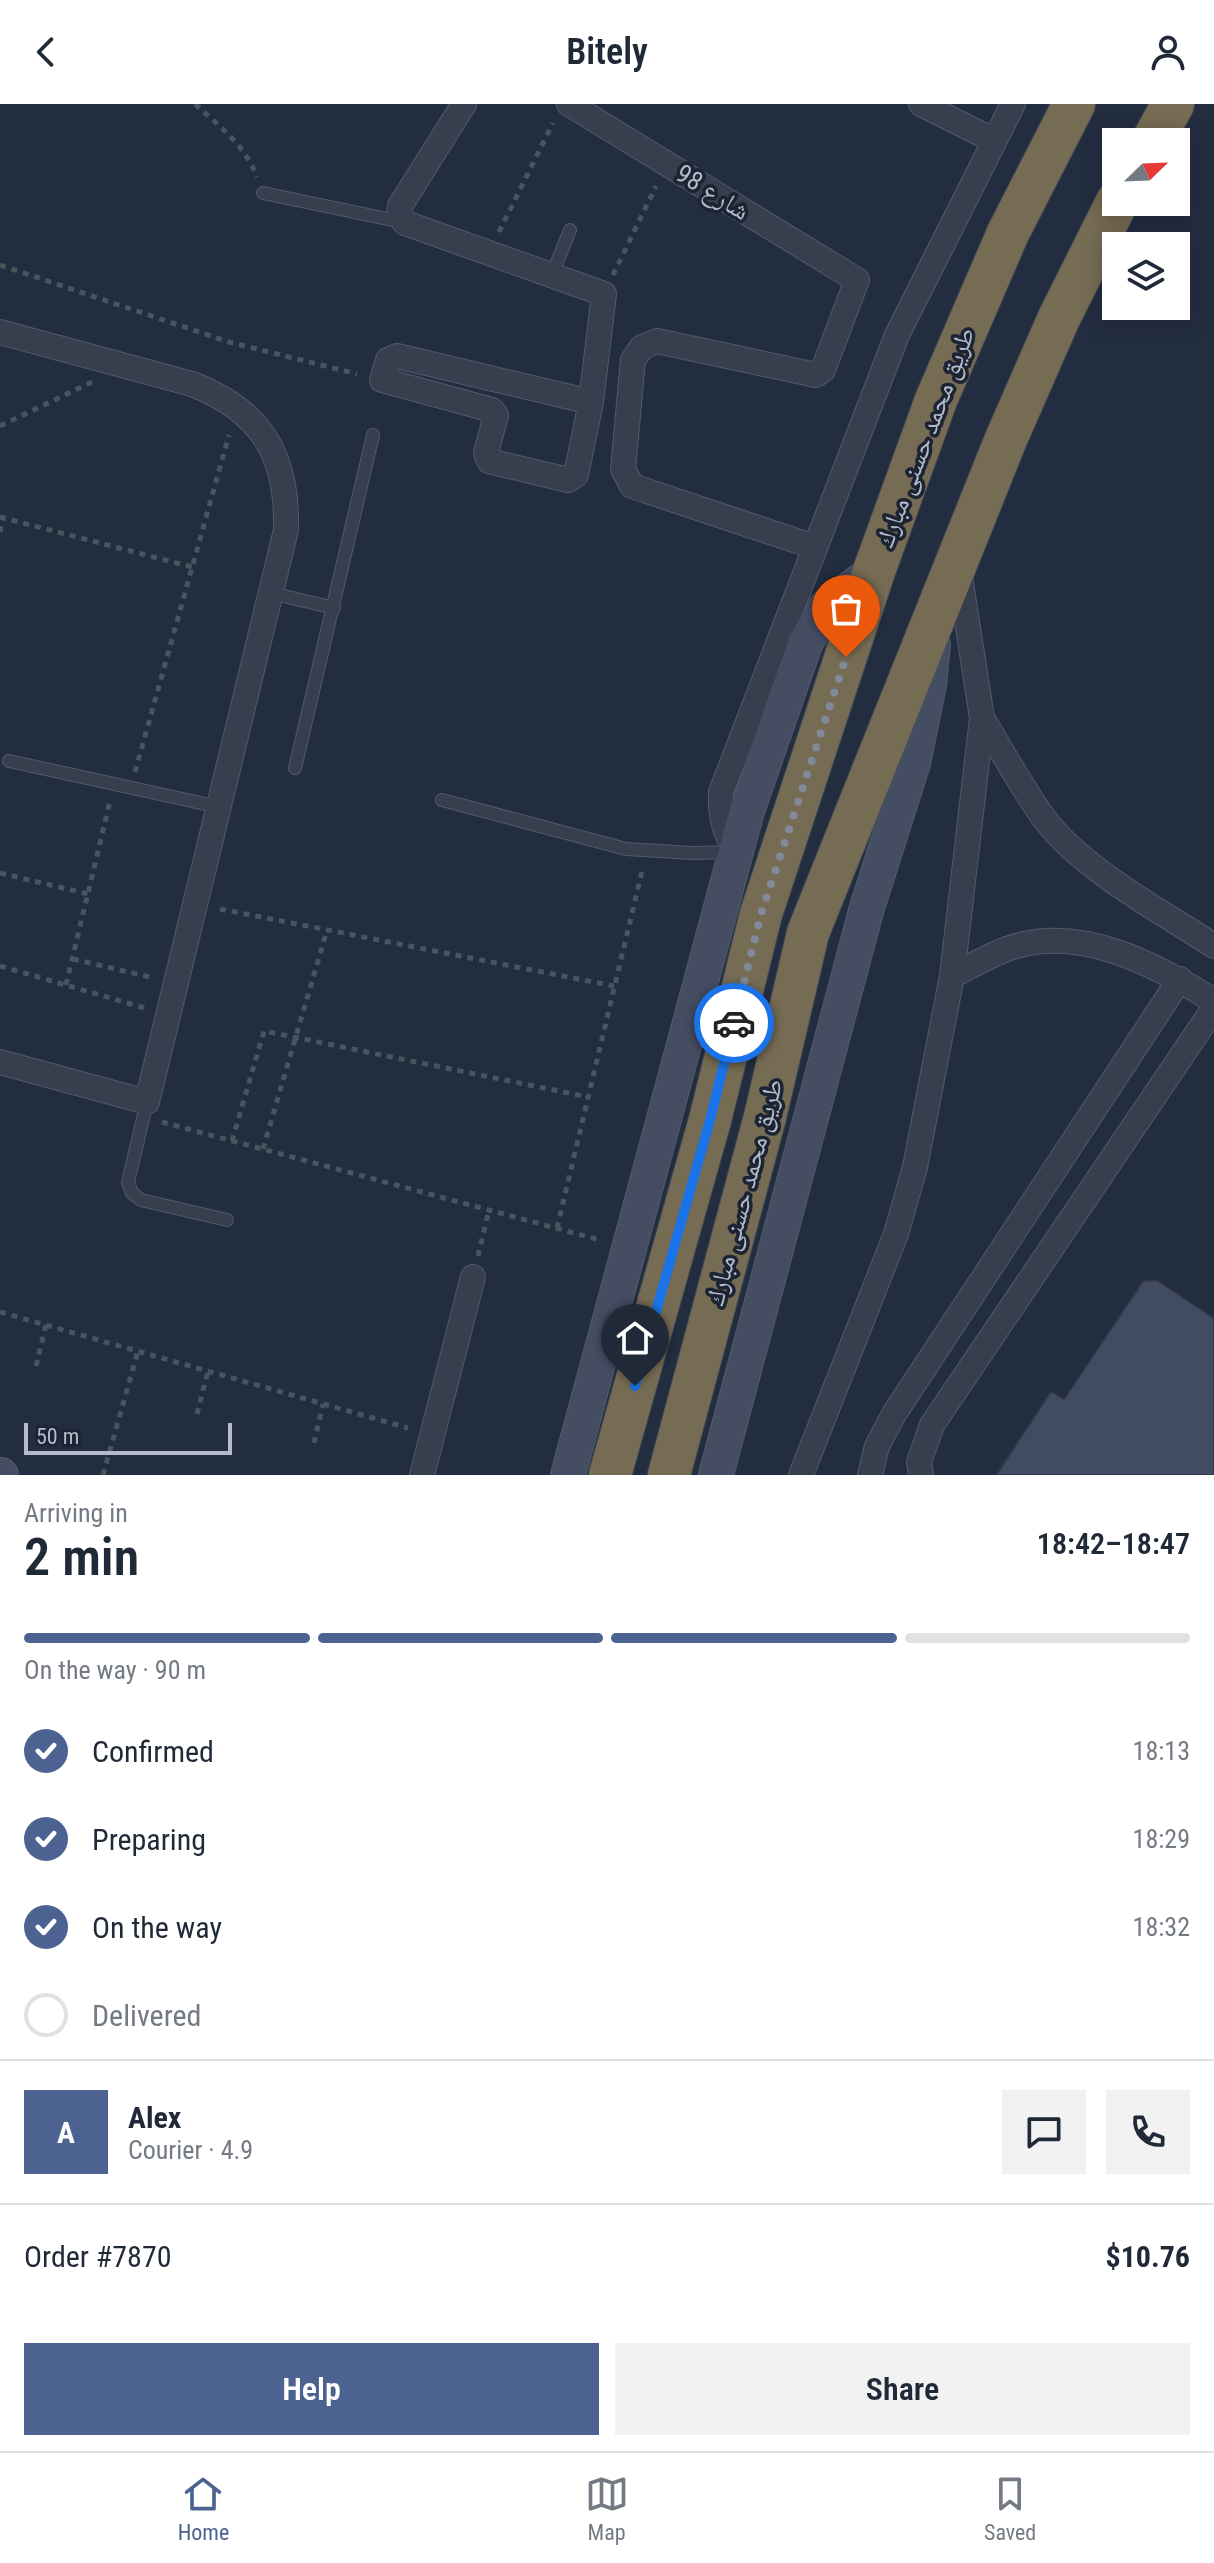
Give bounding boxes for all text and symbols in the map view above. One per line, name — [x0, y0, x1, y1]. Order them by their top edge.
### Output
icon: back — [24, 30, 68, 74]
icon: person — [1146, 30, 1190, 74]
text: Bitely — [566, 31, 648, 73]
north arrow — [1102, 128, 1190, 216]
map controls — [1102, 128, 1190, 320]
street label: شارع 98 — [670, 158, 755, 227]
button: layers — [1102, 232, 1190, 320]
street label: طريق محمد حسنى مبارك — [869, 323, 982, 552]
pin — [812, 575, 880, 657]
icon: bag — [824, 587, 868, 631]
courier — [694, 983, 774, 1063]
icon: car — [712, 1001, 756, 1045]
street label: طريق محمد حسنى مبارك — [699, 1075, 790, 1309]
pin — [601, 1304, 669, 1386]
icon: home — [613, 1316, 657, 1360]
scale bar — [24, 1419, 232, 1455]
text: 50 m — [36, 1424, 79, 1449]
text: Arriving in — [24, 1498, 128, 1528]
text: 18:42–18:47 — [1037, 1526, 1190, 1561]
text: 2 min — [24, 1527, 139, 1588]
text: On the way · 90 m — [24, 1655, 206, 1685]
icon: check — [24, 1729, 68, 1773]
text: Confirmed — [92, 1734, 214, 1769]
text: 18:13 — [1133, 1736, 1190, 1766]
icon: check — [24, 1817, 68, 1861]
text: Preparing — [92, 1822, 206, 1857]
text: 18:29 — [1133, 1824, 1190, 1854]
icon: check — [24, 1905, 68, 1949]
text: On the way — [92, 1910, 222, 1945]
text: 18:32 — [1133, 1912, 1190, 1942]
text: Delivered — [92, 1998, 201, 2033]
button: chat — [1002, 2090, 1086, 2174]
button: phone — [1106, 2090, 1190, 2174]
text: Alex — [128, 2100, 181, 2135]
text: A — [57, 2115, 75, 2150]
text: Courier · 4.9 — [128, 2135, 253, 2165]
text: Order #7870 — [24, 2239, 172, 2274]
text: $10.76 — [1105, 2239, 1190, 2274]
button: Help — [24, 2343, 599, 2435]
button: Share — [615, 2343, 1190, 2435]
tab: Home — [178, 2472, 229, 2545]
tab: Map — [585, 2472, 629, 2545]
tab: Saved — [984, 2472, 1036, 2545]

